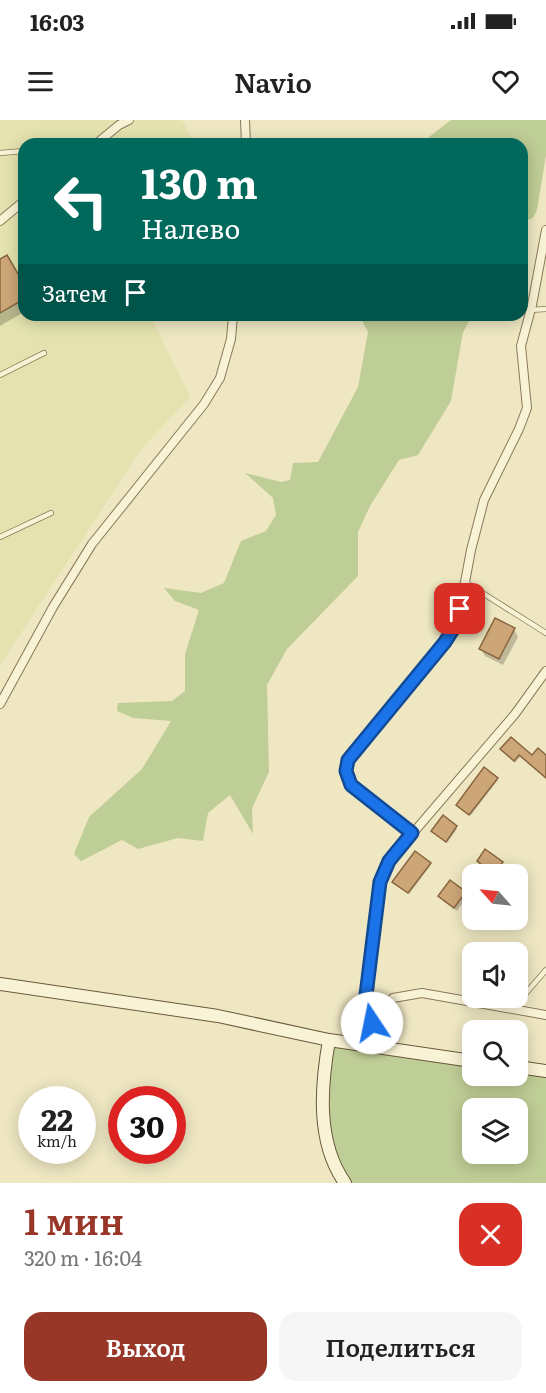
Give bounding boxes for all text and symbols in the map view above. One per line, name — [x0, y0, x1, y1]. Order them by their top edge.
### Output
text: 16:03 — [30, 5, 85, 38]
text: Navio — [234, 61, 312, 101]
icon: menu — [24, 65, 57, 98]
icon: heart — [489, 65, 522, 98]
text: 130 m — [141, 150, 258, 212]
icon: left — [42, 162, 120, 240]
text: Налево — [141, 207, 240, 247]
text: Затем — [42, 276, 107, 309]
icon: arrive — [119, 276, 152, 309]
pin — [434, 583, 485, 634]
icon: arrive — [443, 592, 476, 625]
north arrow — [462, 864, 528, 930]
map controls — [462, 864, 528, 1164]
button: sound — [462, 942, 528, 1008]
position arrow — [340, 991, 404, 1055]
button: search — [462, 1020, 528, 1086]
speed limit sign: 30 — [108, 1086, 186, 1164]
text: 22 — [41, 1096, 73, 1140]
button: layers — [462, 1098, 528, 1164]
text: km/h — [37, 1129, 77, 1152]
text: 1 мин — [24, 1193, 124, 1246]
button: close — [459, 1203, 522, 1266]
text: 320 m · 16:04 — [24, 1242, 142, 1272]
button: Выход — [24, 1312, 267, 1381]
button: Поделиться — [279, 1312, 522, 1381]

